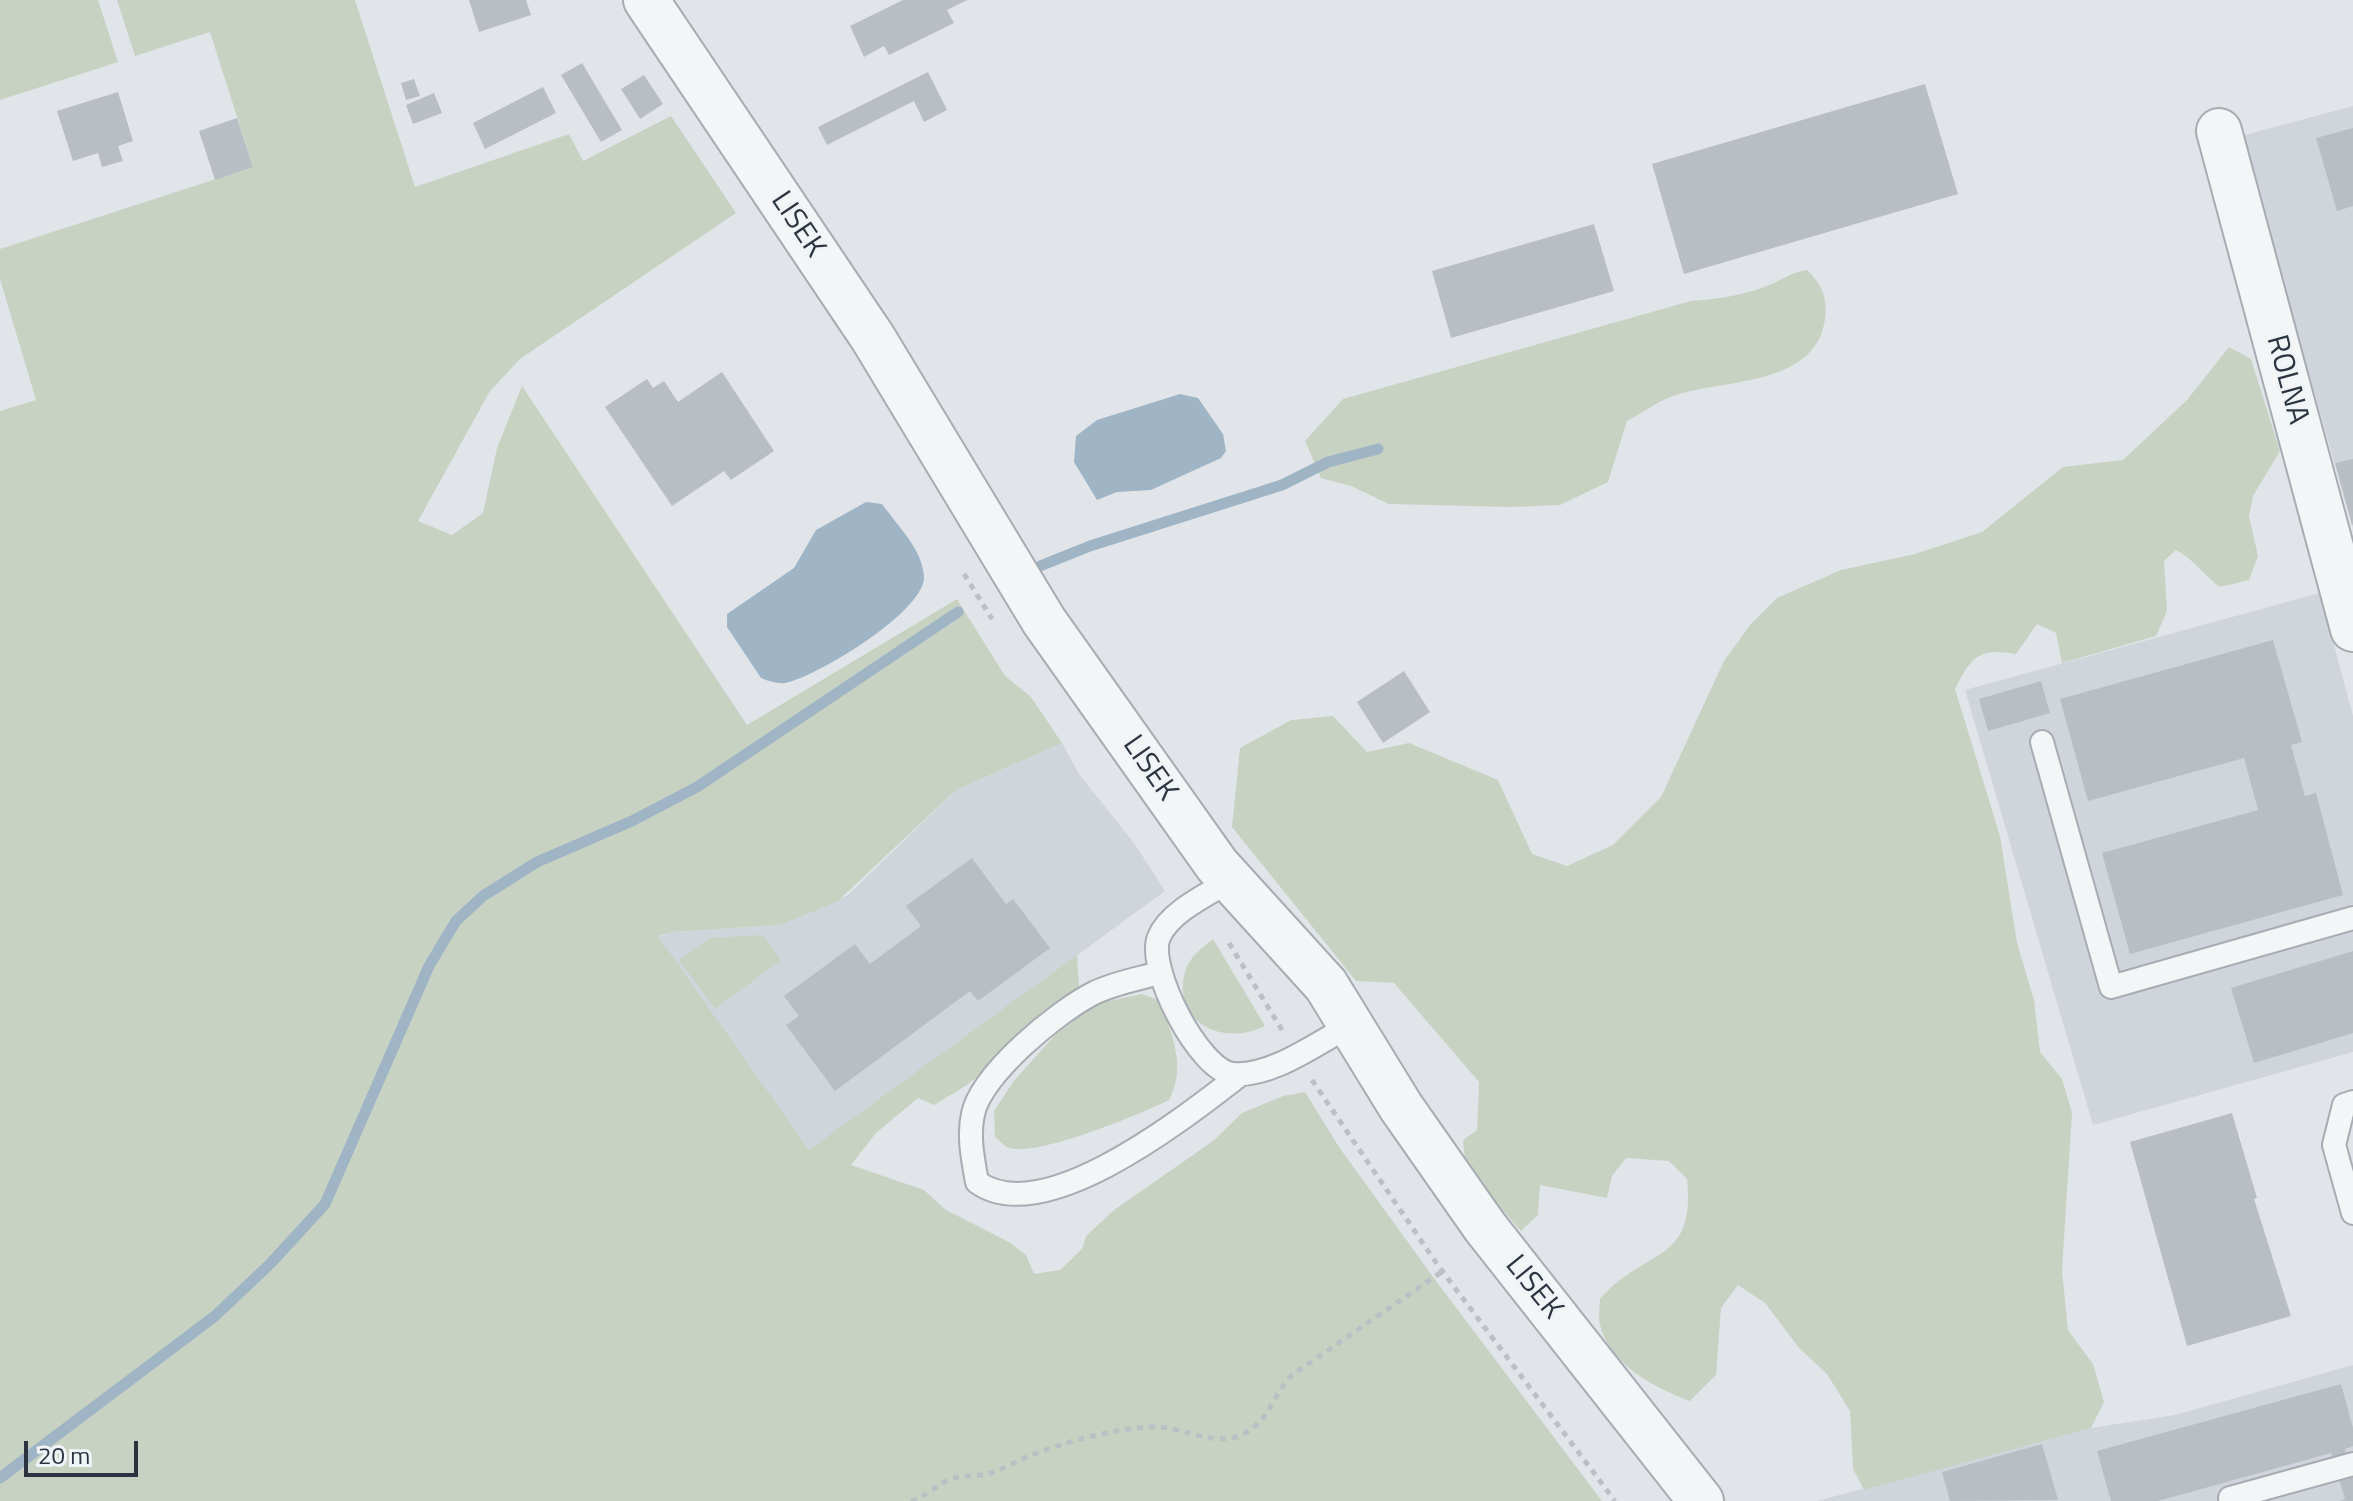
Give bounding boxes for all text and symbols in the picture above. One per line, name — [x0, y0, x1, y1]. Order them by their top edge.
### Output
street label: LISEK — [762, 185, 832, 265]
street label: ROLNA — [2257, 331, 2315, 429]
street label: LISEK — [1114, 729, 1184, 809]
street label: LISEK — [1496, 1249, 1570, 1327]
scale bar — [28, 1425, 142, 1475]
text: 20 m — [38, 1437, 90, 1473]

